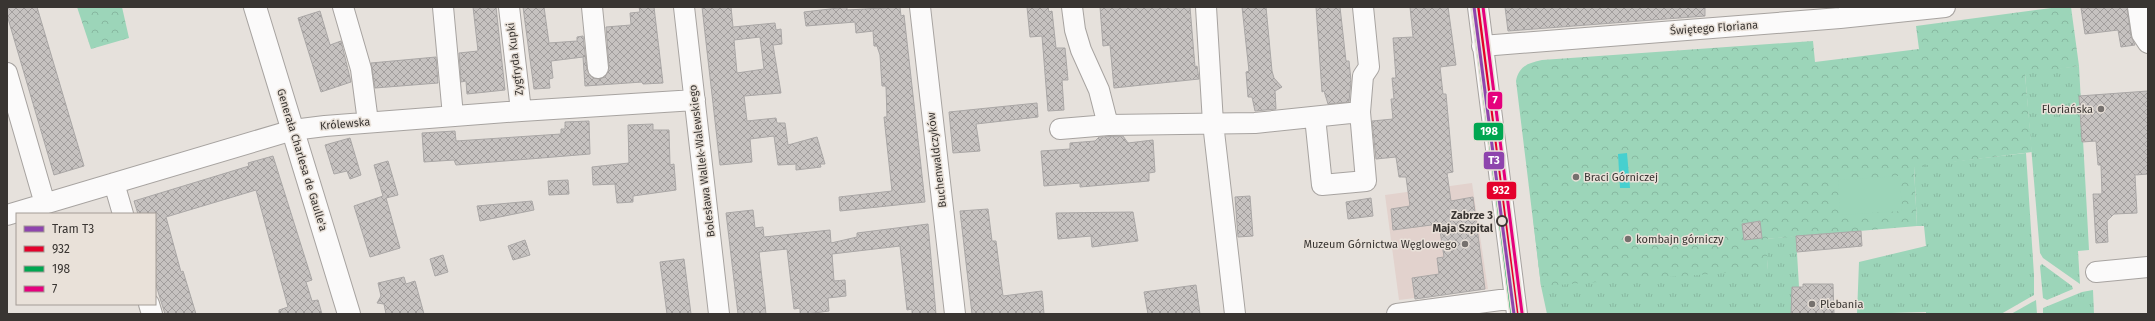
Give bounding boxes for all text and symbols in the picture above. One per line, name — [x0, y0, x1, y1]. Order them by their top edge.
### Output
street label: Świętego Floriana — [1669, 17, 1759, 38]
street label: Zygfryda Kupki — [504, 22, 526, 96]
street label: Bolesława Wallek-Walewskiego — [686, 84, 718, 238]
street label: Generała Charlesa de Gaulle'a — [274, 87, 330, 233]
line badge: 7 — [1487, 91, 1503, 110]
text: 7 — [1492, 94, 1498, 107]
place label: Floriańska — [2042, 103, 2093, 116]
marker: Floriańska — [2096, 104, 2106, 114]
street label: Buchenwaldczyków — [925, 111, 949, 208]
street label: Królewska — [319, 115, 371, 133]
line badge: 198 — [1473, 122, 1504, 141]
text: 198 — [1480, 125, 1498, 138]
line badge: T3 — [1483, 151, 1505, 170]
text: T3 — [1488, 154, 1500, 167]
place label: Braci Górniczej — [1584, 171, 1658, 184]
marker: Braci Górniczej — [1571, 172, 1581, 182]
line badge: 932 — [1486, 181, 1517, 200]
text: 932 — [1492, 184, 1510, 197]
place label: Zabrze 3 Maja Szpital — [1433, 209, 1494, 235]
legend — [16, 213, 156, 305]
marker: Zabrze 3 Maja Szpital — [1496, 215, 1508, 227]
text: Tram T3 — [52, 222, 94, 236]
place label: kombajn górniczy — [1636, 233, 1724, 246]
marker: kombajn górniczy — [1623, 234, 1633, 244]
place label: Muzeum Górnictwa Węglowego — [1303, 238, 1457, 251]
marker: Muzeum Górnictwa Węglowego — [1460, 239, 1470, 249]
text: 932 — [52, 242, 70, 256]
text: 198 — [52, 262, 70, 276]
text: 7 — [52, 282, 57, 296]
place label: Plebania — [1820, 298, 1863, 311]
marker: Plebania — [1807, 299, 1817, 309]

